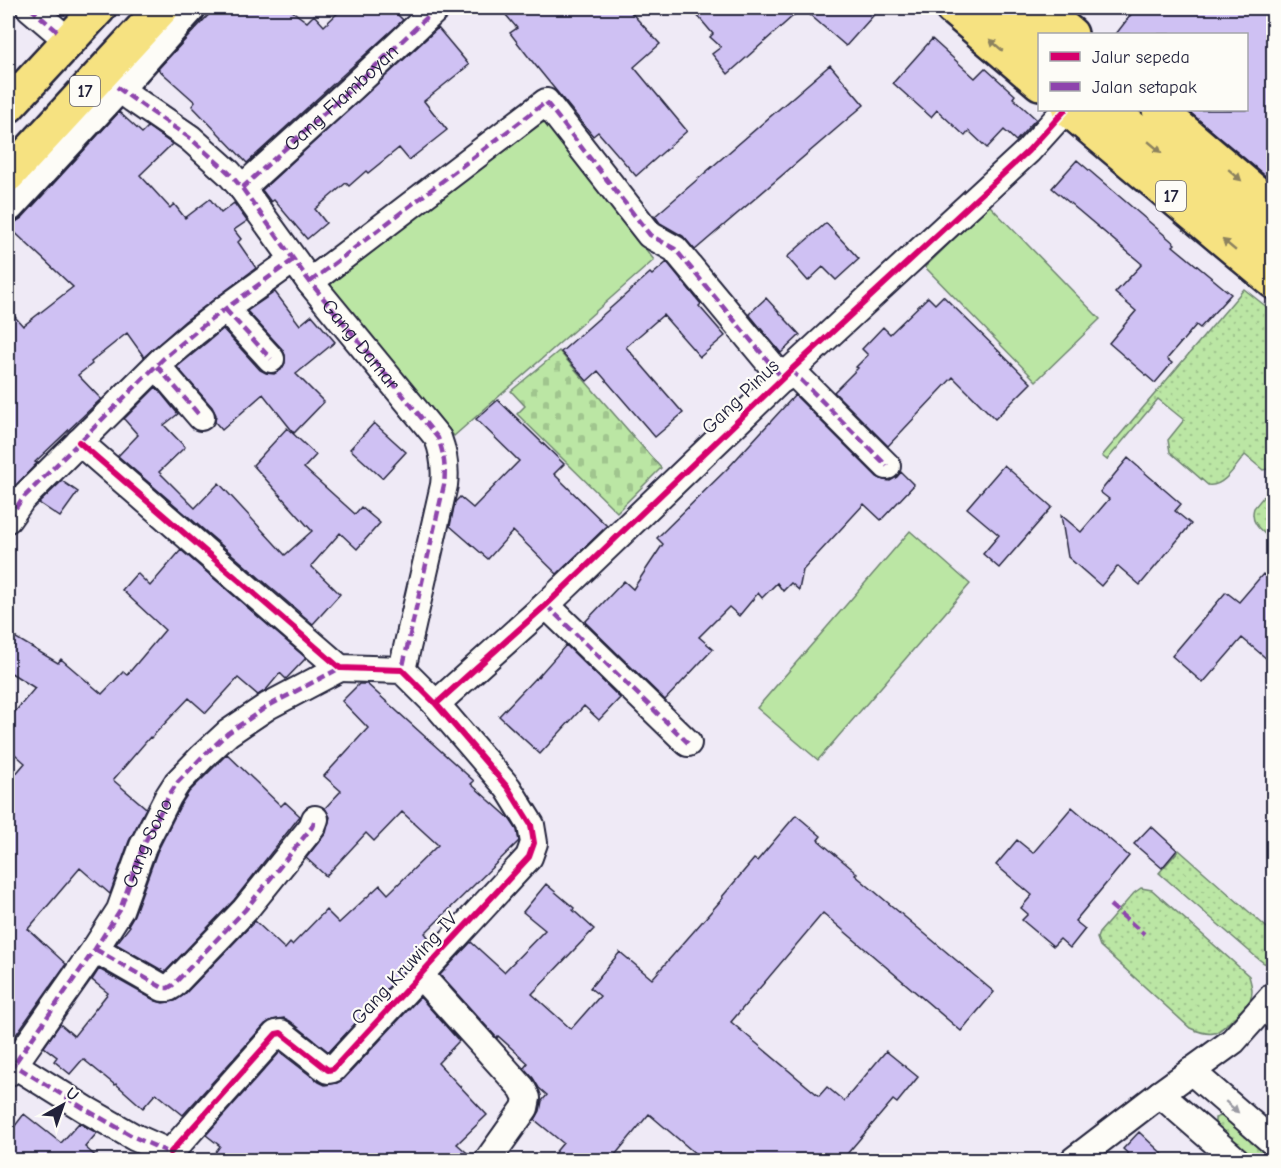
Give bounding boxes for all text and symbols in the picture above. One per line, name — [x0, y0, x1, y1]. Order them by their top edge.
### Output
legend — [1038, 33, 1248, 111]
one-way arrow — [988, 39, 1004, 52]
street label: Gang Flamboyan — [279, 40, 403, 156]
text: Jalur sepeda — [1092, 47, 1190, 68]
road number: 17 — [70, 76, 100, 106]
text: Jalan setapak — [1092, 77, 1197, 98]
one-way arrow — [1147, 141, 1163, 154]
one-way arrow — [1227, 168, 1242, 181]
road number: 17 — [1156, 181, 1186, 211]
one-way arrow — [1222, 239, 1237, 252]
street label: Gang Damar — [317, 295, 405, 395]
street label: Gang Pinus — [697, 354, 784, 439]
street label: Gang Sono — [118, 794, 177, 891]
street label: Gang Kruwing IV — [346, 907, 463, 1029]
north arrow — [33, 1075, 93, 1135]
text: U — [62, 1084, 82, 1105]
one-way arrow — [1224, 1100, 1239, 1113]

